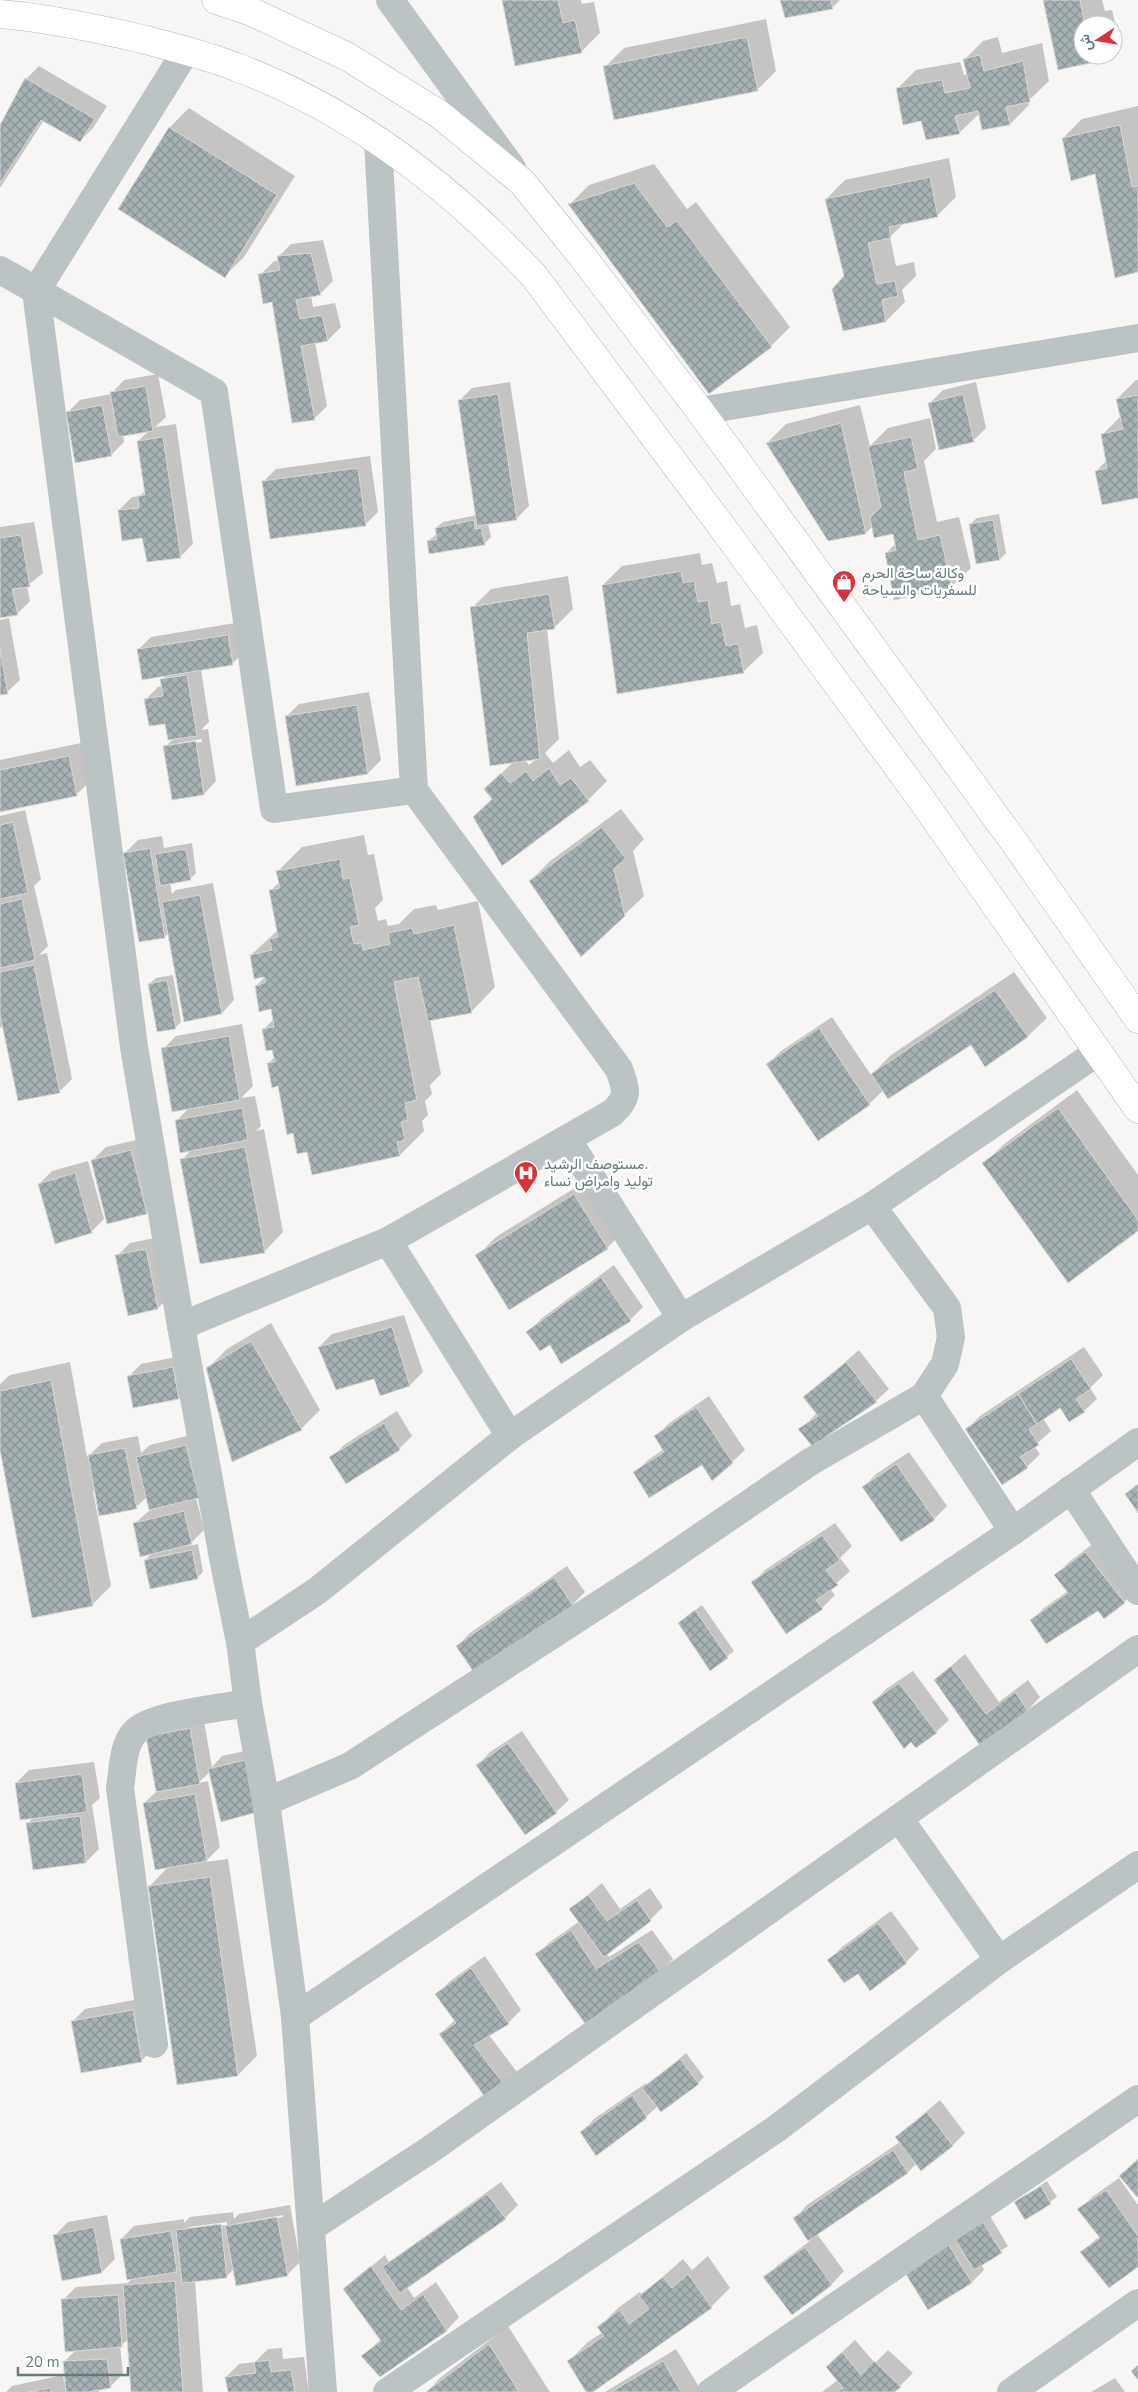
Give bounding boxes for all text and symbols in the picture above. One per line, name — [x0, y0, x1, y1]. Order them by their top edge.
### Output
north arrow — [1073, 15, 1123, 65]
text: ش — [1075, 32, 1097, 53]
place label: وكالة ساحة الحرم للسفريات والسياحة — [862, 563, 977, 600]
shop icon: وكالة ساحة الحرم للسفريات والسياحة — [831, 569, 857, 603]
place label: مستوصف الرشيد. توليد وامراض نساء — [544, 1154, 653, 1191]
hospital icon: مستوصف الرشيد. توليد وامراض نساء — [513, 1160, 539, 1194]
scale bar — [18, 2344, 128, 2376]
text: 20 m — [25, 2352, 60, 2372]

